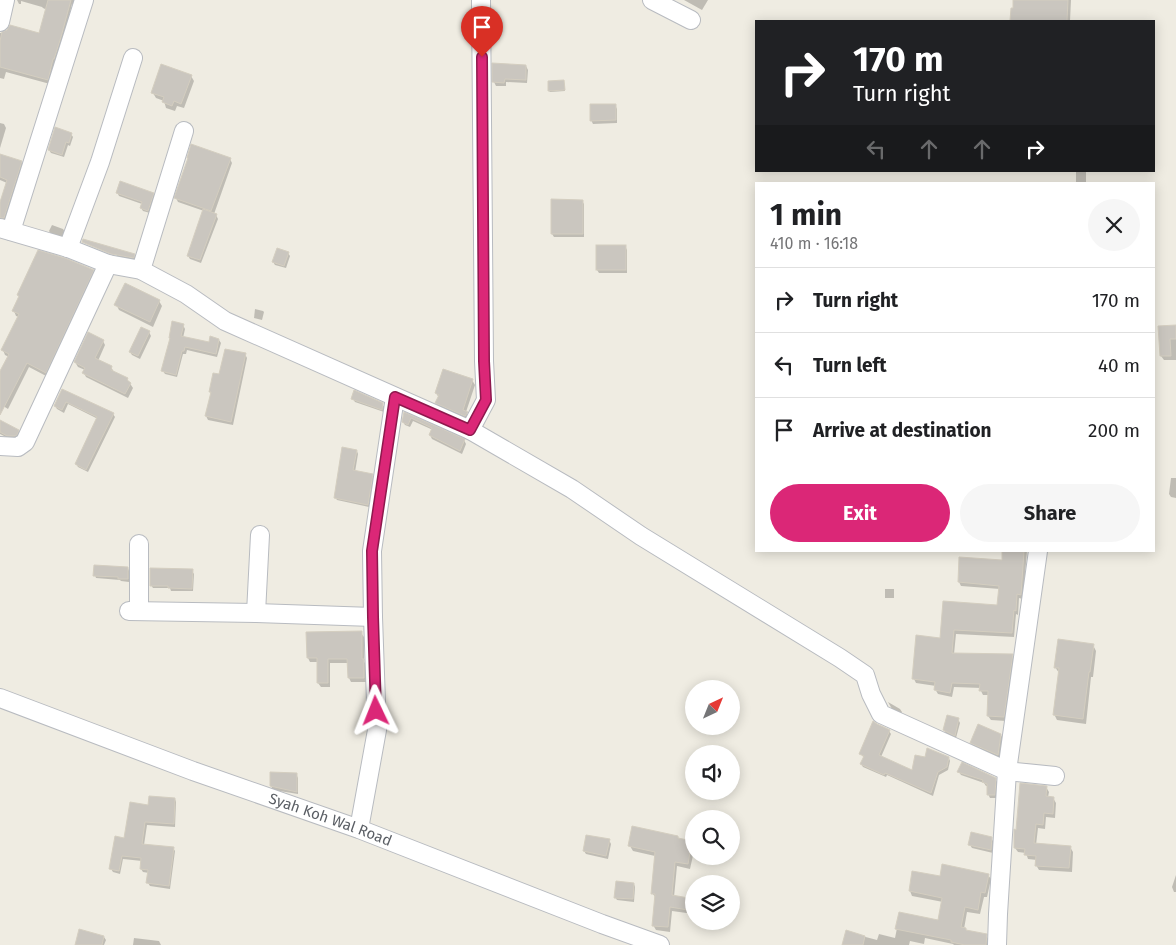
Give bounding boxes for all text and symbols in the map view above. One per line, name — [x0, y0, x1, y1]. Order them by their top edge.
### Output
pin — [461, 6, 503, 57]
icon: arrive — [468, 13, 496, 41]
text: 170 m — [853, 38, 944, 80]
icon: right — [770, 40, 835, 105]
text: Turn right — [853, 80, 950, 107]
icon: left — [862, 135, 890, 163]
icon: ahead — [915, 135, 943, 163]
icon: ahead — [968, 135, 996, 163]
icon: right — [1021, 135, 1049, 163]
text: 1 min — [770, 197, 842, 233]
button: close — [1088, 199, 1140, 251]
text: 410 m · 16:18 — [770, 234, 858, 253]
icon: right — [770, 286, 798, 314]
text: Turn right — [813, 289, 898, 312]
text: 170 m — [1092, 289, 1140, 312]
icon: left — [770, 351, 798, 379]
text: Turn left — [813, 354, 887, 377]
text: 40 m — [1098, 354, 1140, 377]
icon: arrive — [770, 416, 798, 444]
text: Arrive at destination — [813, 419, 992, 442]
text: 200 m — [1088, 419, 1140, 442]
button: Exit — [770, 484, 950, 542]
button: Share — [960, 484, 1140, 542]
north arrow — [685, 680, 740, 735]
map controls — [685, 680, 740, 930]
position arrow — [349, 684, 401, 736]
button: sound — [685, 745, 740, 800]
street label: Syah Koh Wal Road — [266, 789, 394, 850]
button: search — [685, 810, 740, 865]
button: layers — [685, 875, 740, 930]

